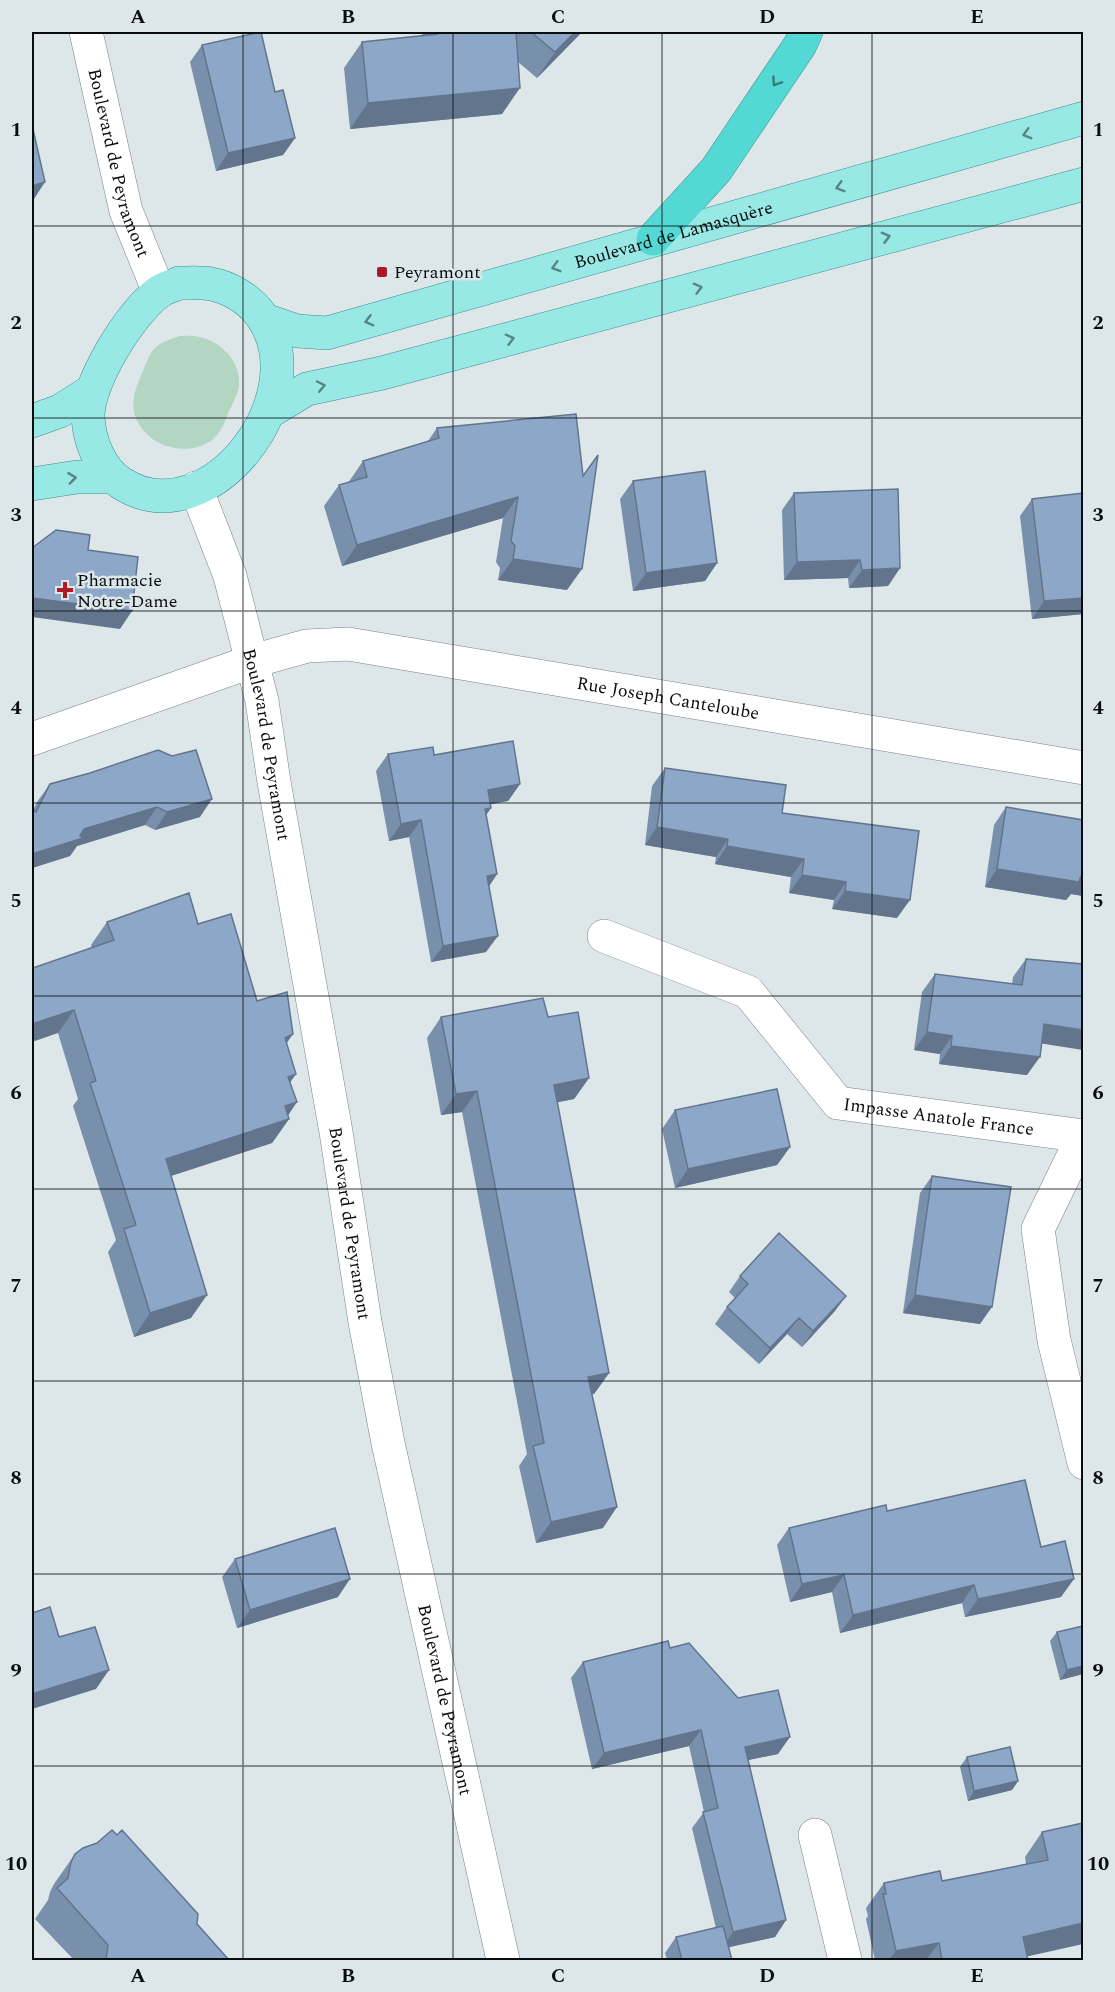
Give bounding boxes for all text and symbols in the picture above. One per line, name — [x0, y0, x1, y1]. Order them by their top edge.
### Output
text: A — [130, 2, 146, 32]
text: B — [341, 2, 355, 32]
text: C — [551, 2, 565, 32]
text: D — [759, 2, 775, 32]
text: E — [970, 2, 984, 32]
street label: Boulevard de Peyramont — [81, 66, 157, 262]
one-way arrow — [772, 75, 783, 86]
text: 1 — [10, 115, 22, 145]
text: 1 — [1092, 115, 1104, 145]
one-way arrow — [1022, 126, 1032, 139]
one-way arrow — [835, 179, 845, 192]
street label: Boulevard de Lamasquère — [571, 194, 776, 276]
one-way arrow — [880, 232, 891, 244]
place label: Peyramont — [394, 259, 481, 286]
one-way arrow — [551, 260, 561, 273]
marker: Peyramont — [375, 265, 389, 279]
one-way arrow — [692, 283, 703, 295]
text: 2 — [10, 308, 22, 338]
text: 2 — [1092, 308, 1104, 338]
one-way arrow — [364, 314, 374, 327]
one-way arrow — [505, 333, 515, 346]
one-way arrow — [315, 380, 325, 393]
one-way arrow — [67, 472, 76, 485]
text: 3 — [10, 500, 22, 530]
text: 3 — [1092, 500, 1104, 530]
place label: Pharmacie Notre-Dame — [77, 567, 177, 615]
marker: Pharmacie Notre-Dame — [58, 583, 72, 597]
street label: Boulevard de Peyramont — [236, 645, 298, 843]
street label: Rue Joseph Canteloube — [575, 669, 761, 727]
text: 4 — [10, 693, 22, 723]
text: 4 — [1092, 693, 1104, 723]
text: 5 — [10, 886, 22, 916]
text: 5 — [1092, 886, 1104, 916]
text: 6 — [10, 1078, 22, 1108]
text: 6 — [1092, 1078, 1104, 1108]
street label: Impasse Anatole France — [842, 1090, 1036, 1143]
street label: Boulevard de Peyramont — [322, 1125, 378, 1322]
text: 7 — [10, 1271, 22, 1301]
text: 7 — [1092, 1271, 1104, 1301]
text: 8 — [10, 1463, 22, 1493]
text: 8 — [1092, 1463, 1104, 1493]
street label: Boulevard de Peyramont — [411, 1602, 479, 1798]
text: 9 — [10, 1656, 22, 1686]
text: 9 — [1092, 1656, 1104, 1686]
text: 10 — [5, 1849, 27, 1879]
text: 10 — [1087, 1849, 1109, 1879]
text: A — [130, 1961, 146, 1991]
text: B — [341, 1961, 355, 1991]
text: C — [551, 1961, 565, 1991]
text: D — [759, 1961, 775, 1991]
text: E — [970, 1961, 984, 1991]

